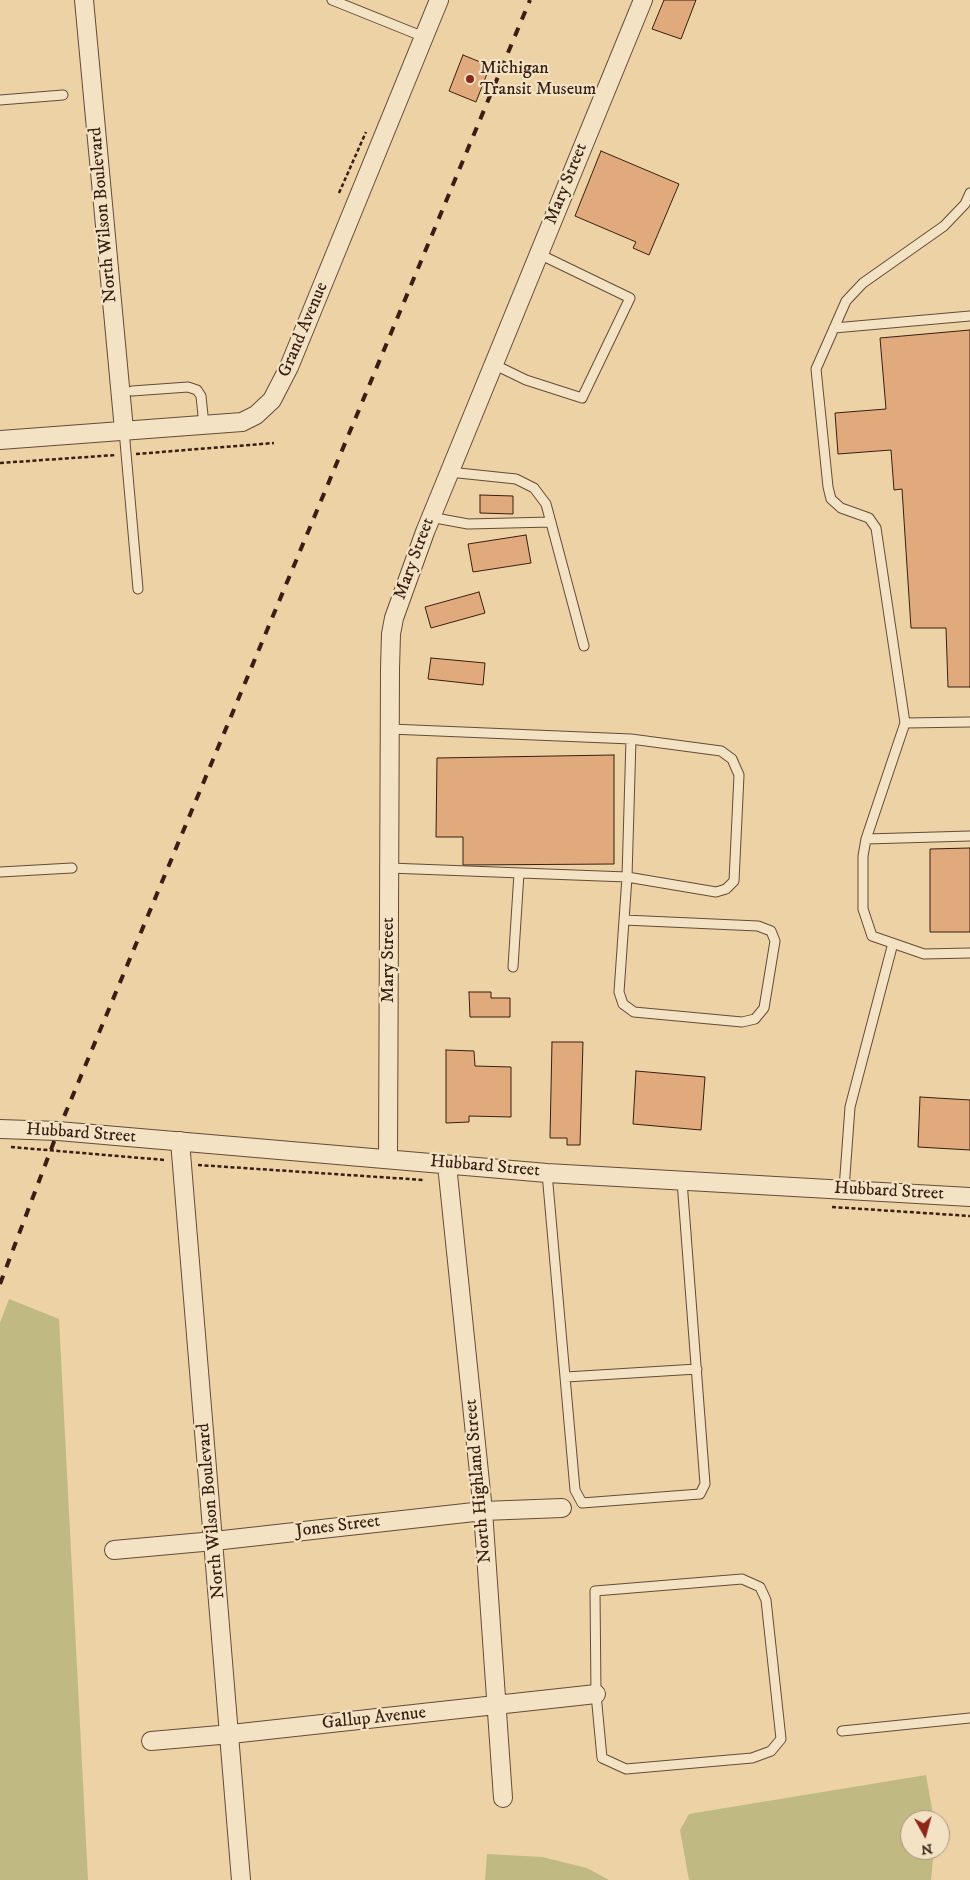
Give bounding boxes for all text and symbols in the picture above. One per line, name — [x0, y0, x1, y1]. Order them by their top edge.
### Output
place label: Michigan Transit Museum — [480, 58, 596, 100]
marker: Michigan Transit Museum — [464, 73, 476, 85]
street label: North Wilson Boulevard — [86, 126, 122, 304]
street label: Mary Street — [541, 140, 593, 228]
street label: Grand Avenue — [274, 279, 334, 381]
street label: Mary Street — [390, 515, 440, 603]
street label: Mary Street — [378, 917, 400, 1003]
street label: Hubbard Street — [25, 1119, 137, 1149]
street label: Hubbard Street — [429, 1151, 541, 1183]
street label: Hubbard Street — [833, 1178, 945, 1206]
street label: North Highland Street — [461, 1398, 497, 1564]
street label: North Wilson Boulevard — [194, 1422, 230, 1600]
street label: Jones Street — [295, 1511, 381, 1543]
street label: Gallup Avenue — [321, 1703, 427, 1735]
north arrow — [900, 1810, 950, 1860]
text: N — [920, 1839, 934, 1859]

